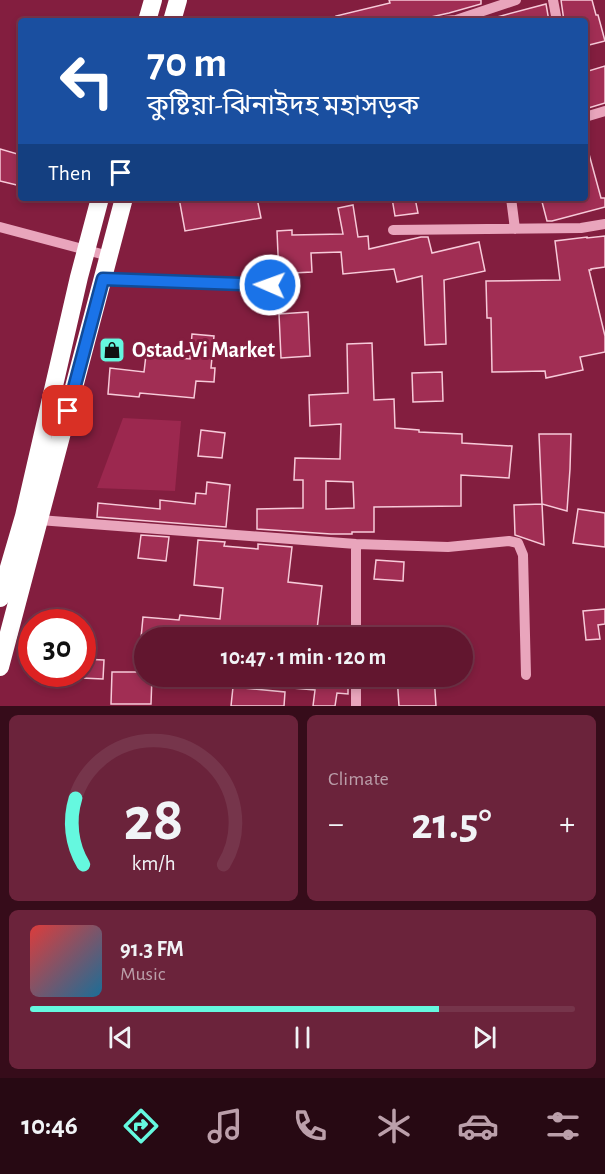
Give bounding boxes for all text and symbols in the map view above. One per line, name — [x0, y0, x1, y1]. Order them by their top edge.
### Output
icon: left — [48, 42, 126, 120]
text: 70 m — [147, 42, 227, 84]
text: কুষ্টিয়া-ঝিনাইদহ মহাসড়ক — [147, 92, 419, 119]
icon: arrive — [104, 156, 137, 189]
text: Then — [48, 162, 92, 184]
position arrow — [238, 253, 302, 317]
shop icon: Ostad-Vi Market — [97, 335, 127, 365]
place label: Ostad-Vi Market — [132, 339, 275, 361]
pin — [42, 385, 93, 436]
icon: arrive — [51, 394, 84, 427]
speed limit sign: 30 — [18, 609, 96, 687]
text: 10:47 · 1 min · 120 m — [221, 646, 386, 668]
text: Climate — [328, 769, 389, 789]
text: 28 — [123, 789, 184, 851]
text: 21.5° — [411, 802, 492, 847]
text: − — [328, 808, 344, 841]
text: + — [559, 808, 575, 841]
text: km/h — [131, 853, 176, 874]
text: 91.3 FM — [120, 938, 184, 960]
text: Music — [120, 964, 166, 984]
icon: previous — [104, 1021, 137, 1054]
icon: pause — [286, 1021, 319, 1054]
icon: next — [468, 1021, 501, 1054]
icon: directions — [120, 1105, 162, 1147]
icon: music — [204, 1105, 246, 1147]
icon: phone — [289, 1105, 331, 1147]
icon: climate — [373, 1105, 415, 1147]
icon: car — [457, 1105, 499, 1147]
icon: filters — [542, 1105, 584, 1147]
text: 10:46 — [21, 1112, 78, 1139]

